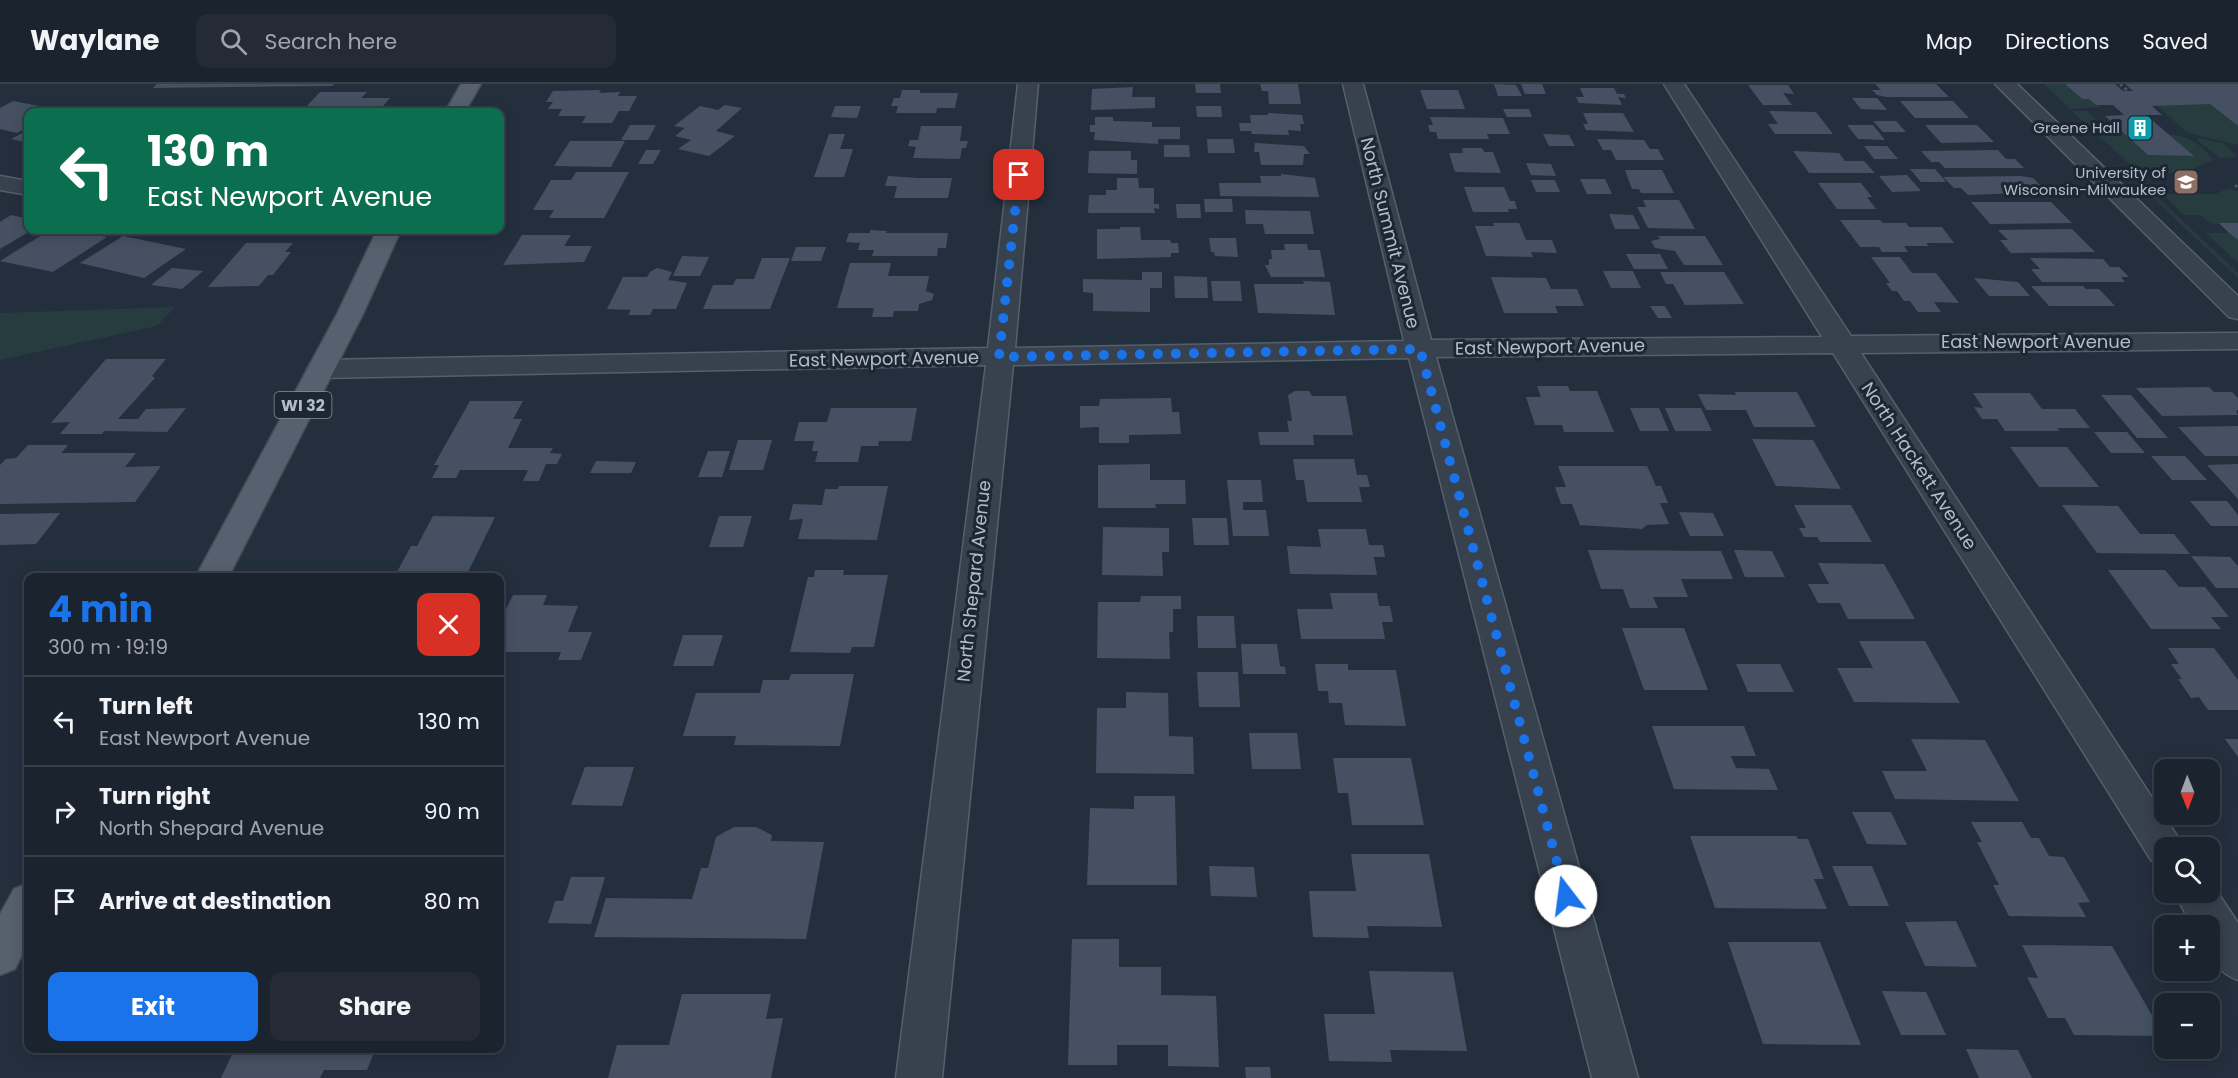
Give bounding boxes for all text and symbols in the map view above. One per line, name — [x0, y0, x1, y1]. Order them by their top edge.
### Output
search box — [196, 14, 616, 68]
text: Waylane — [30, 21, 160, 60]
icon: search — [217, 25, 250, 58]
text: Search here — [265, 26, 397, 57]
text: Map — [1926, 27, 1972, 56]
text: Directions — [2005, 27, 2109, 56]
text: Saved — [2142, 27, 2208, 56]
building icon: Greene Hall — [2125, 113, 2155, 143]
place label: Greene Hall — [2033, 117, 2120, 138]
text: 130 m — [147, 122, 269, 181]
icon: left — [48, 132, 126, 210]
street label: North Summit Avenue — [1355, 135, 1426, 331]
pin — [993, 149, 1044, 200]
icon: arrive — [1002, 158, 1035, 191]
place label: University of Wisconsin-Milwaukee — [2003, 162, 2166, 200]
school or university icon: University of Wisconsin-Milwaukee — [2171, 167, 2201, 197]
text: East Newport Avenue — [147, 178, 432, 215]
street label: East Newport Avenue — [1941, 329, 2131, 354]
street label: East Newport Avenue — [1455, 332, 1645, 361]
street label: East Newport Avenue — [789, 344, 979, 373]
street label: North Hackett Avenue — [1856, 377, 1983, 554]
road number: WI 32 — [274, 392, 332, 418]
street label: North Shepard Avenue — [950, 479, 997, 683]
text: 4 min — [48, 584, 153, 635]
button: close — [417, 593, 480, 656]
text: 300 m · 19:19 — [48, 633, 168, 661]
text: Turn left — [99, 691, 193, 722]
icon: left — [48, 705, 81, 738]
text: 130 m — [418, 706, 480, 737]
text: East Newport Avenue — [99, 724, 310, 752]
north arrow — [2154, 759, 2220, 825]
map controls — [2154, 759, 2220, 1059]
text: Turn right — [99, 781, 210, 812]
icon: right — [48, 795, 81, 828]
text: 90 m — [424, 796, 480, 827]
text: North Shepard Avenue — [99, 814, 324, 842]
button: search — [2154, 837, 2220, 903]
position arrow — [1534, 864, 1598, 928]
icon: arrive — [48, 885, 81, 918]
text: Arrive at destination — [99, 886, 331, 917]
text: 80 m — [424, 886, 480, 917]
button: + — [2154, 915, 2220, 981]
button: Exit — [48, 972, 258, 1041]
button: Share — [270, 972, 480, 1041]
button: − — [2154, 993, 2220, 1059]

